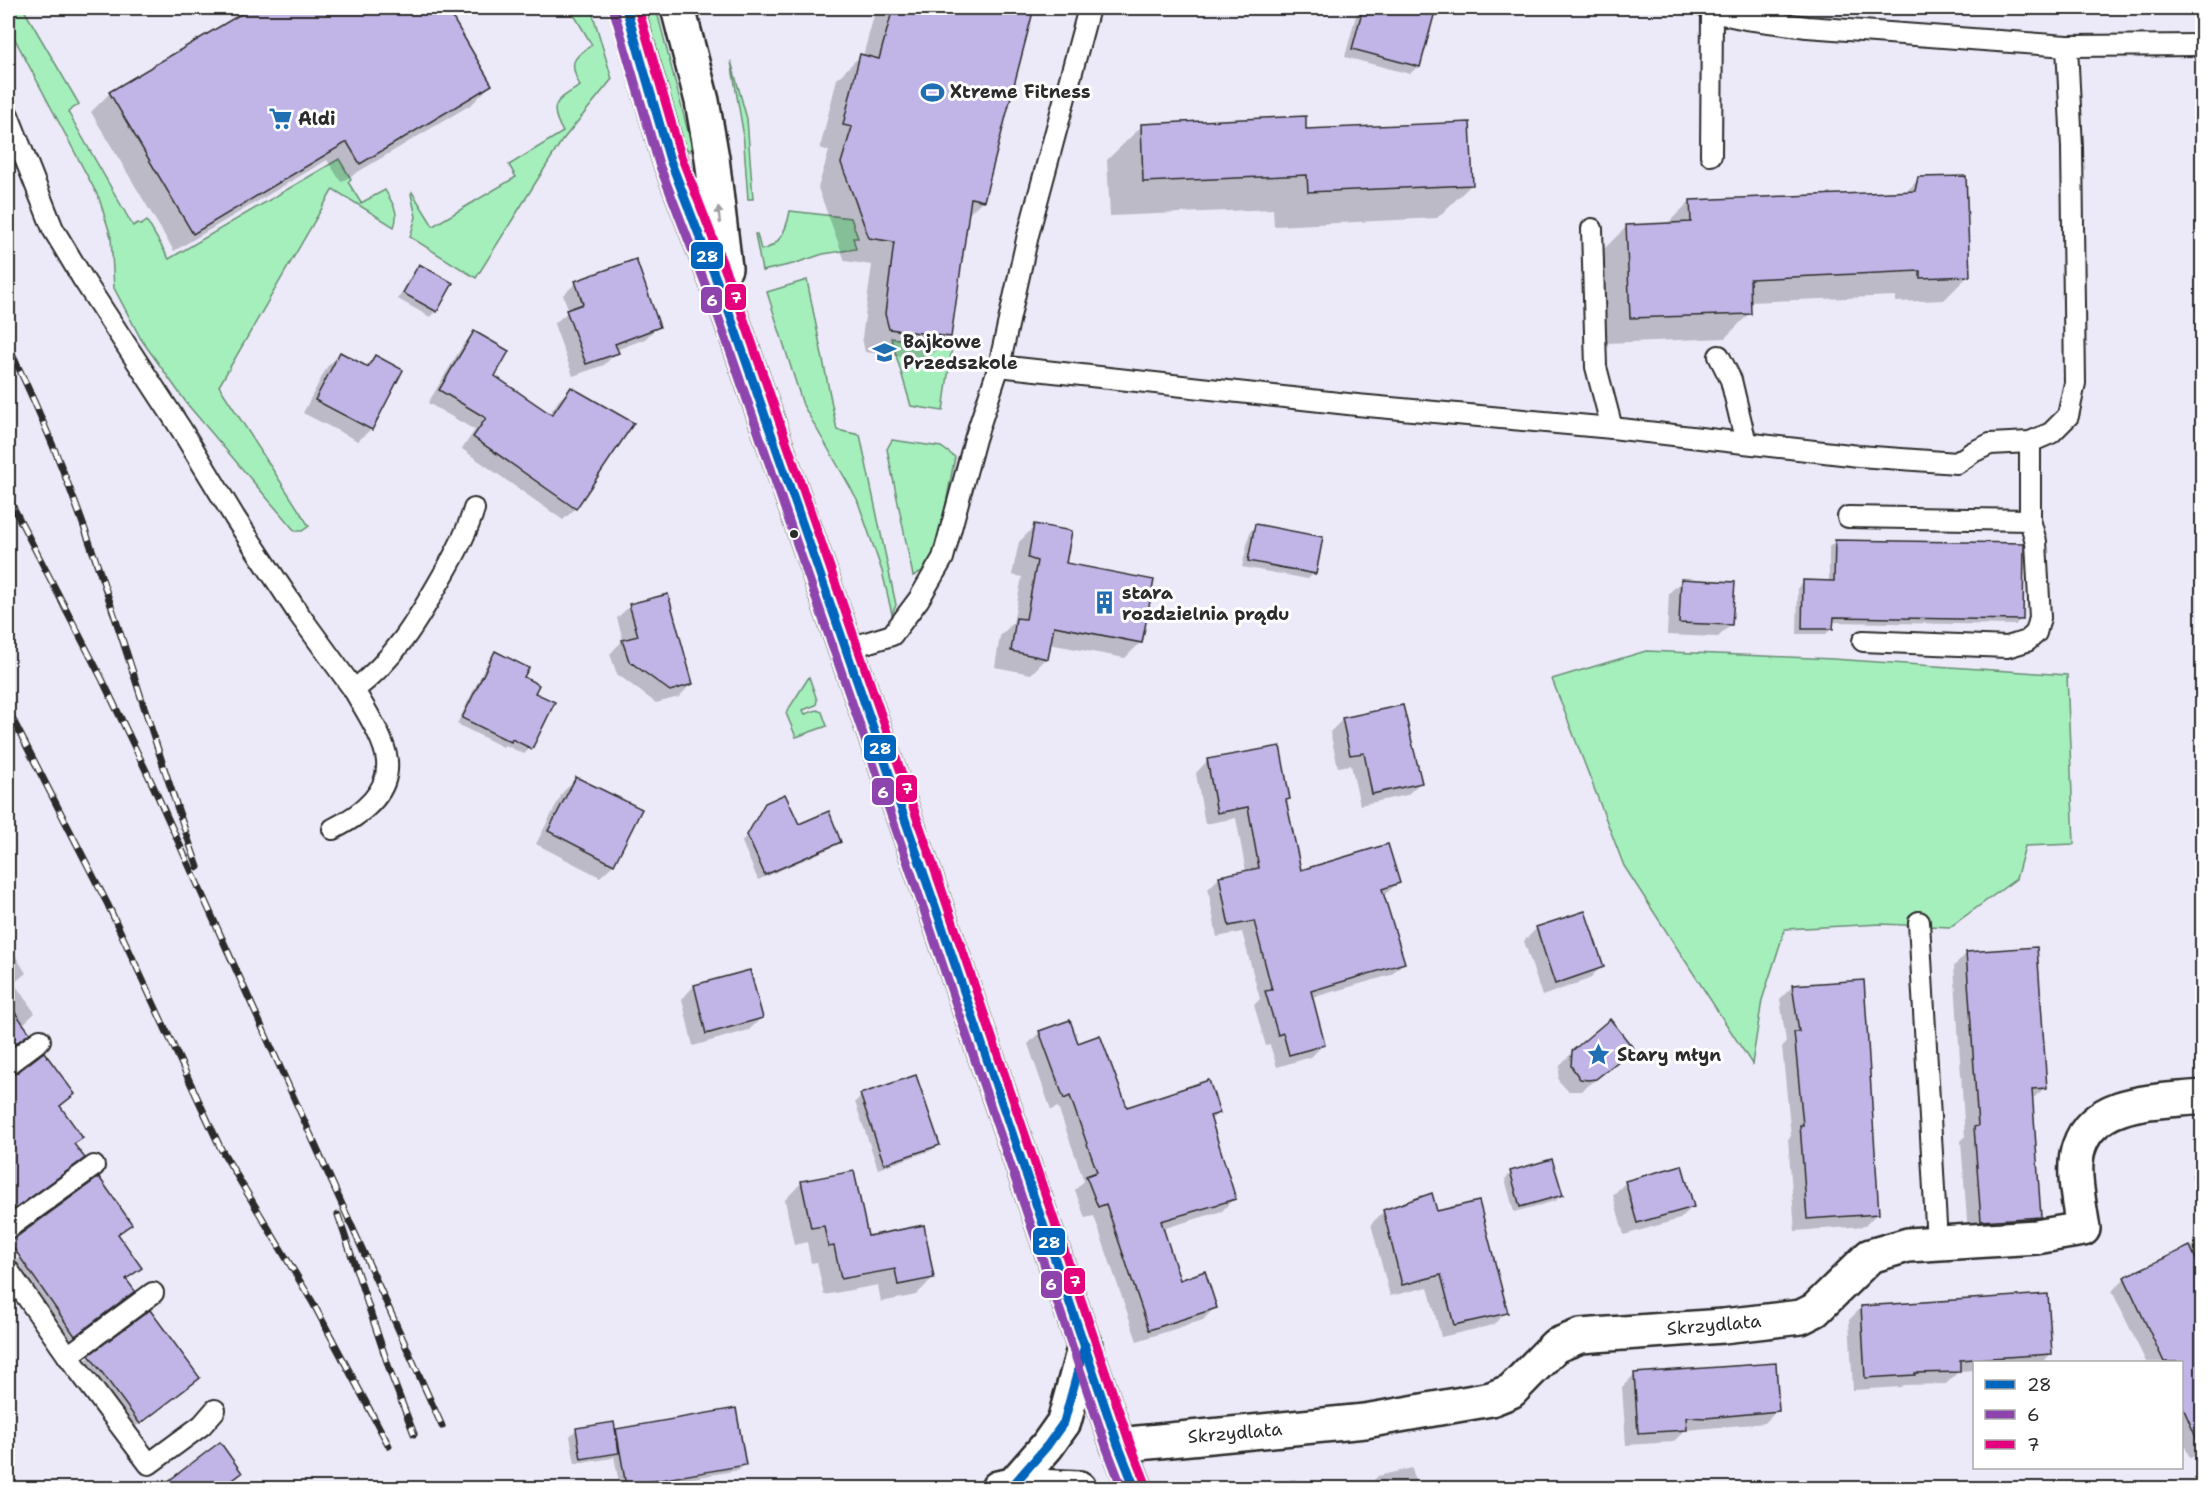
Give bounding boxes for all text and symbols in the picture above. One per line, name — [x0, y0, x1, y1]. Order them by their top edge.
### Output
sports icon: Xtreme Fitness — [919, 79, 945, 105]
place label: Xtreme Fitness — [950, 80, 1091, 104]
supermarket icon: Aldi — [267, 106, 293, 132]
place label: Aldi — [298, 107, 336, 131]
one-way arrow — [714, 205, 723, 224]
line badge: 28 — [690, 241, 724, 270]
text: 28 — [696, 246, 718, 267]
line badge: 7 — [724, 283, 747, 311]
line badge: 6 — [700, 286, 723, 314]
text: 7 — [730, 287, 742, 308]
text: 6 — [706, 290, 718, 311]
place label: Bajkowe Przedszkole — [903, 330, 1018, 375]
school or university icon: Bajkowe Przedszkole — [872, 339, 898, 365]
unlabelled marker — [788, 528, 800, 540]
place label: stara rozdzielnia prądu — [1122, 581, 1289, 626]
building icon: stara rozdzielnia prądu — [1091, 590, 1117, 616]
line badge: 28 — [863, 734, 897, 762]
text: 28 — [869, 738, 891, 759]
line badge: 7 — [895, 774, 918, 803]
line badge: 6 — [871, 777, 895, 806]
text: 7 — [901, 778, 913, 799]
text: 6 — [877, 782, 889, 803]
place icon: Stary młyn — [1586, 1042, 1612, 1068]
place label: Stary młyn — [1617, 1043, 1721, 1067]
line badge: 28 — [1032, 1227, 1066, 1256]
text: 28 — [1038, 1232, 1060, 1253]
line badge: 7 — [1063, 1267, 1086, 1295]
line badge: 6 — [1040, 1270, 1063, 1299]
text: 7 — [1069, 1271, 1081, 1292]
text: 6 — [1045, 1274, 1057, 1295]
street label: Skrzydlata — [1666, 1309, 1762, 1341]
legend — [1973, 1361, 2183, 1469]
text: 28 — [2027, 1373, 2052, 1397]
text: 6 — [2027, 1403, 2040, 1427]
street label: Skrzydlata — [1187, 1417, 1283, 1449]
text: 7 — [2027, 1433, 2040, 1457]

